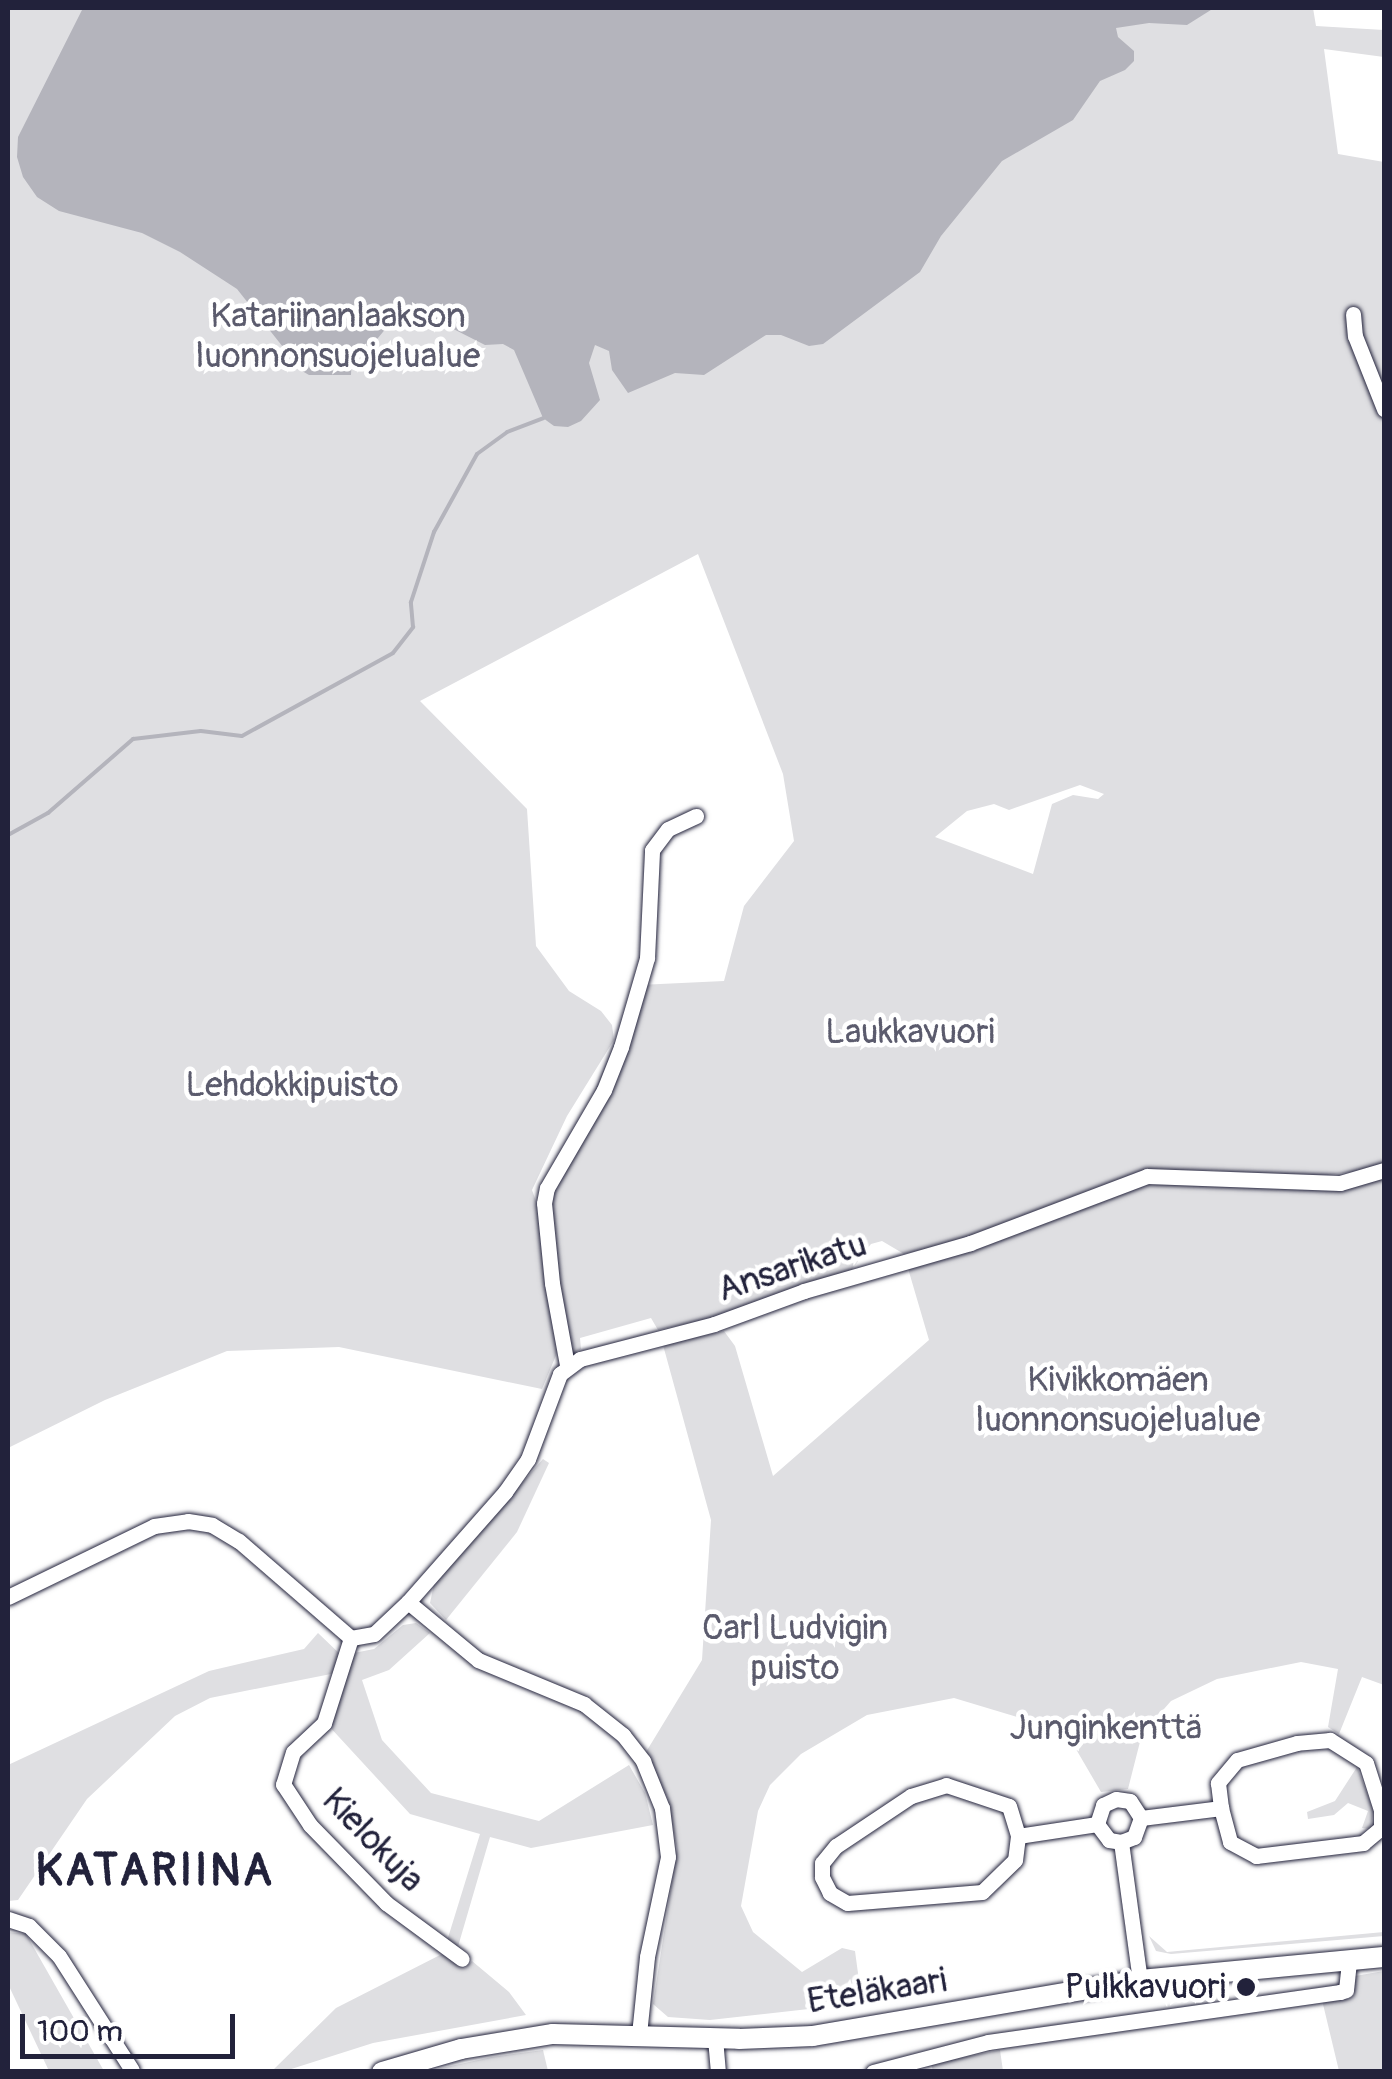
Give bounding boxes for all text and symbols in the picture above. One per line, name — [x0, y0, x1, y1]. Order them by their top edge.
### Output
park label: Katariinanlaakson luonnonsuojelualue — [196, 295, 480, 377]
park label: Laukkavuori — [825, 1011, 995, 1053]
park label: Lehdokkipuisto — [186, 1064, 398, 1106]
street label: Ansarikatu — [712, 1223, 872, 1311]
park label: Kivikkomäen luonnonsuojelualue — [976, 1359, 1260, 1441]
park label: Carl Ludvigin puisto — [702, 1607, 888, 1689]
park label: Junginkenttä — [1010, 1707, 1202, 1749]
street label: Kielokuja — [313, 1779, 433, 1901]
district label: KATARIINA — [35, 1845, 275, 1899]
street label: Eteläkaari — [804, 1959, 950, 2023]
place label: Pulkkavuori — [1064, 1966, 1226, 2008]
marker: Pulkkavuori — [1235, 1976, 1257, 1998]
scale bar — [25, 1994, 240, 2056]
text: 100 m — [37, 2013, 123, 2050]

